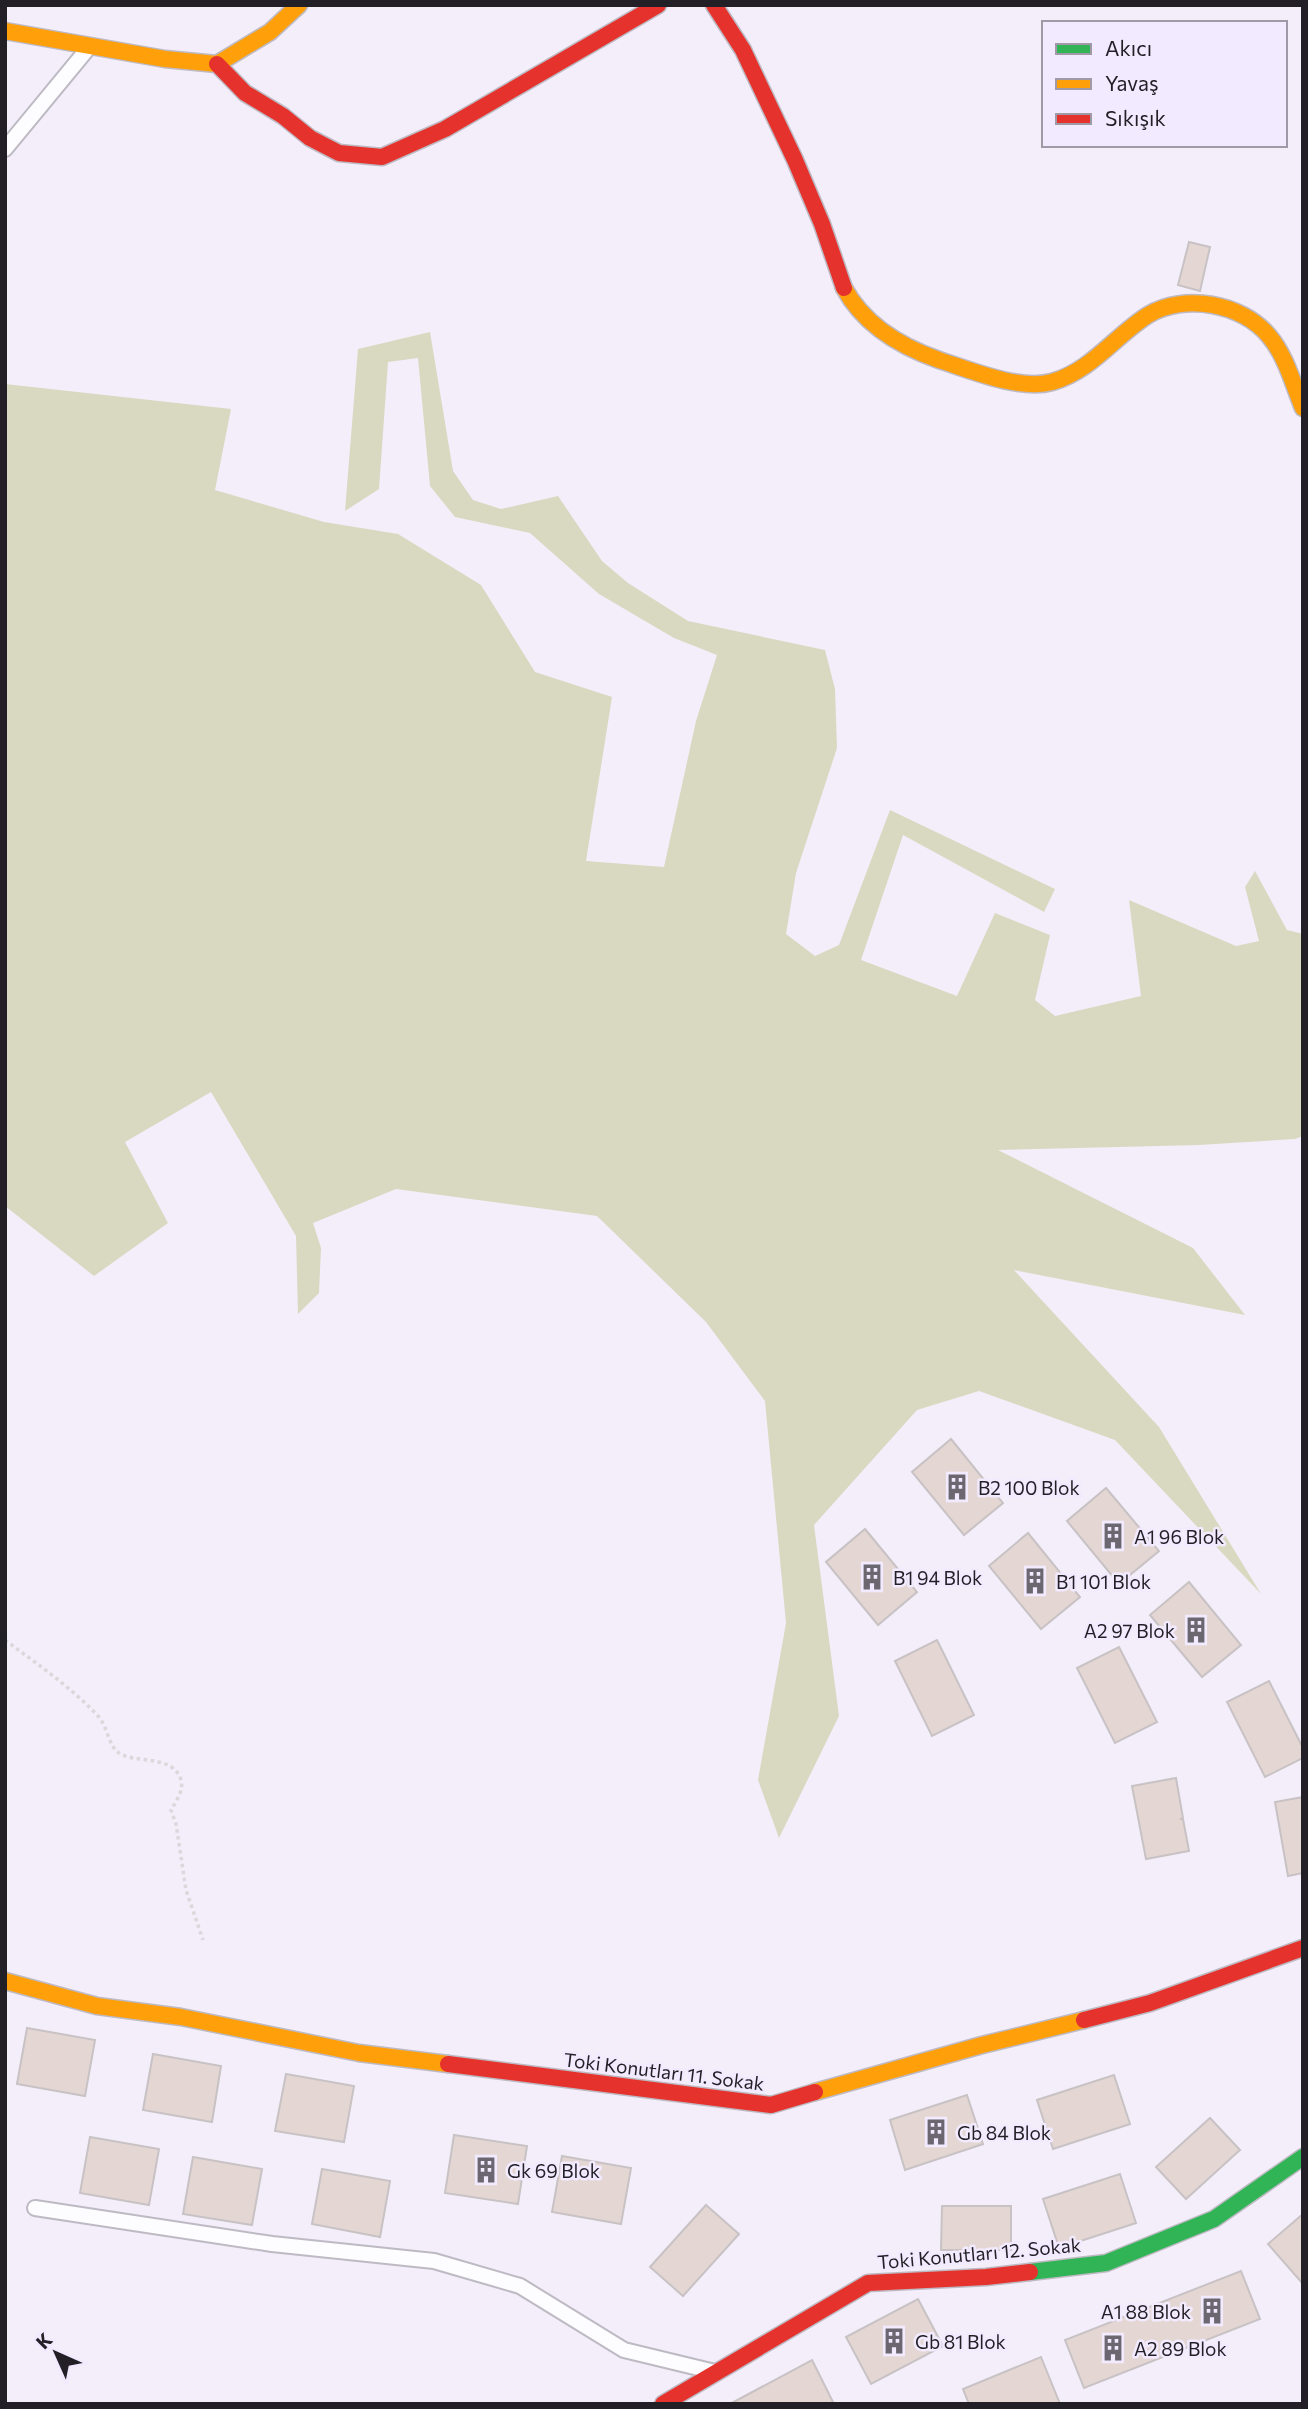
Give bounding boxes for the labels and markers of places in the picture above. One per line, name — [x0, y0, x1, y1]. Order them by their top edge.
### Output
building icon: B2 100 Blok — [942, 1472, 972, 1502]
place label: B2 100 Blok — [978, 1476, 1080, 1499]
building icon: A1 96 Blok — [1098, 1521, 1128, 1551]
place label: A1 96 Blok — [1134, 1525, 1224, 1548]
building icon: B1 94 Blok — [857, 1562, 887, 1592]
place label: B1 94 Blok — [893, 1566, 982, 1589]
building icon: B1 101 Blok — [1020, 1566, 1050, 1596]
place label: B1 101 Blok — [1056, 1570, 1151, 1593]
building icon: A2 97 Blok — [1181, 1615, 1211, 1645]
place label: A2 97 Blok — [1084, 1619, 1175, 1642]
building icon: Gb 84 Blok — [921, 2117, 951, 2147]
place label: Gb 84 Blok — [957, 2121, 1051, 2144]
building icon: Gk 69 Blok — [471, 2155, 501, 2185]
place label: Gk 69 Blok — [507, 2159, 600, 2182]
building icon: A1 88 Blok — [1197, 2296, 1227, 2326]
place label: A1 88 Blok — [1101, 2300, 1191, 2323]
building icon: Gb 81 Blok — [879, 2326, 909, 2356]
place label: Gb 81 Blok — [915, 2330, 1006, 2353]
building icon: A2 89 Blok — [1098, 2333, 1128, 2363]
place label: A2 89 Blok — [1134, 2337, 1227, 2360]

